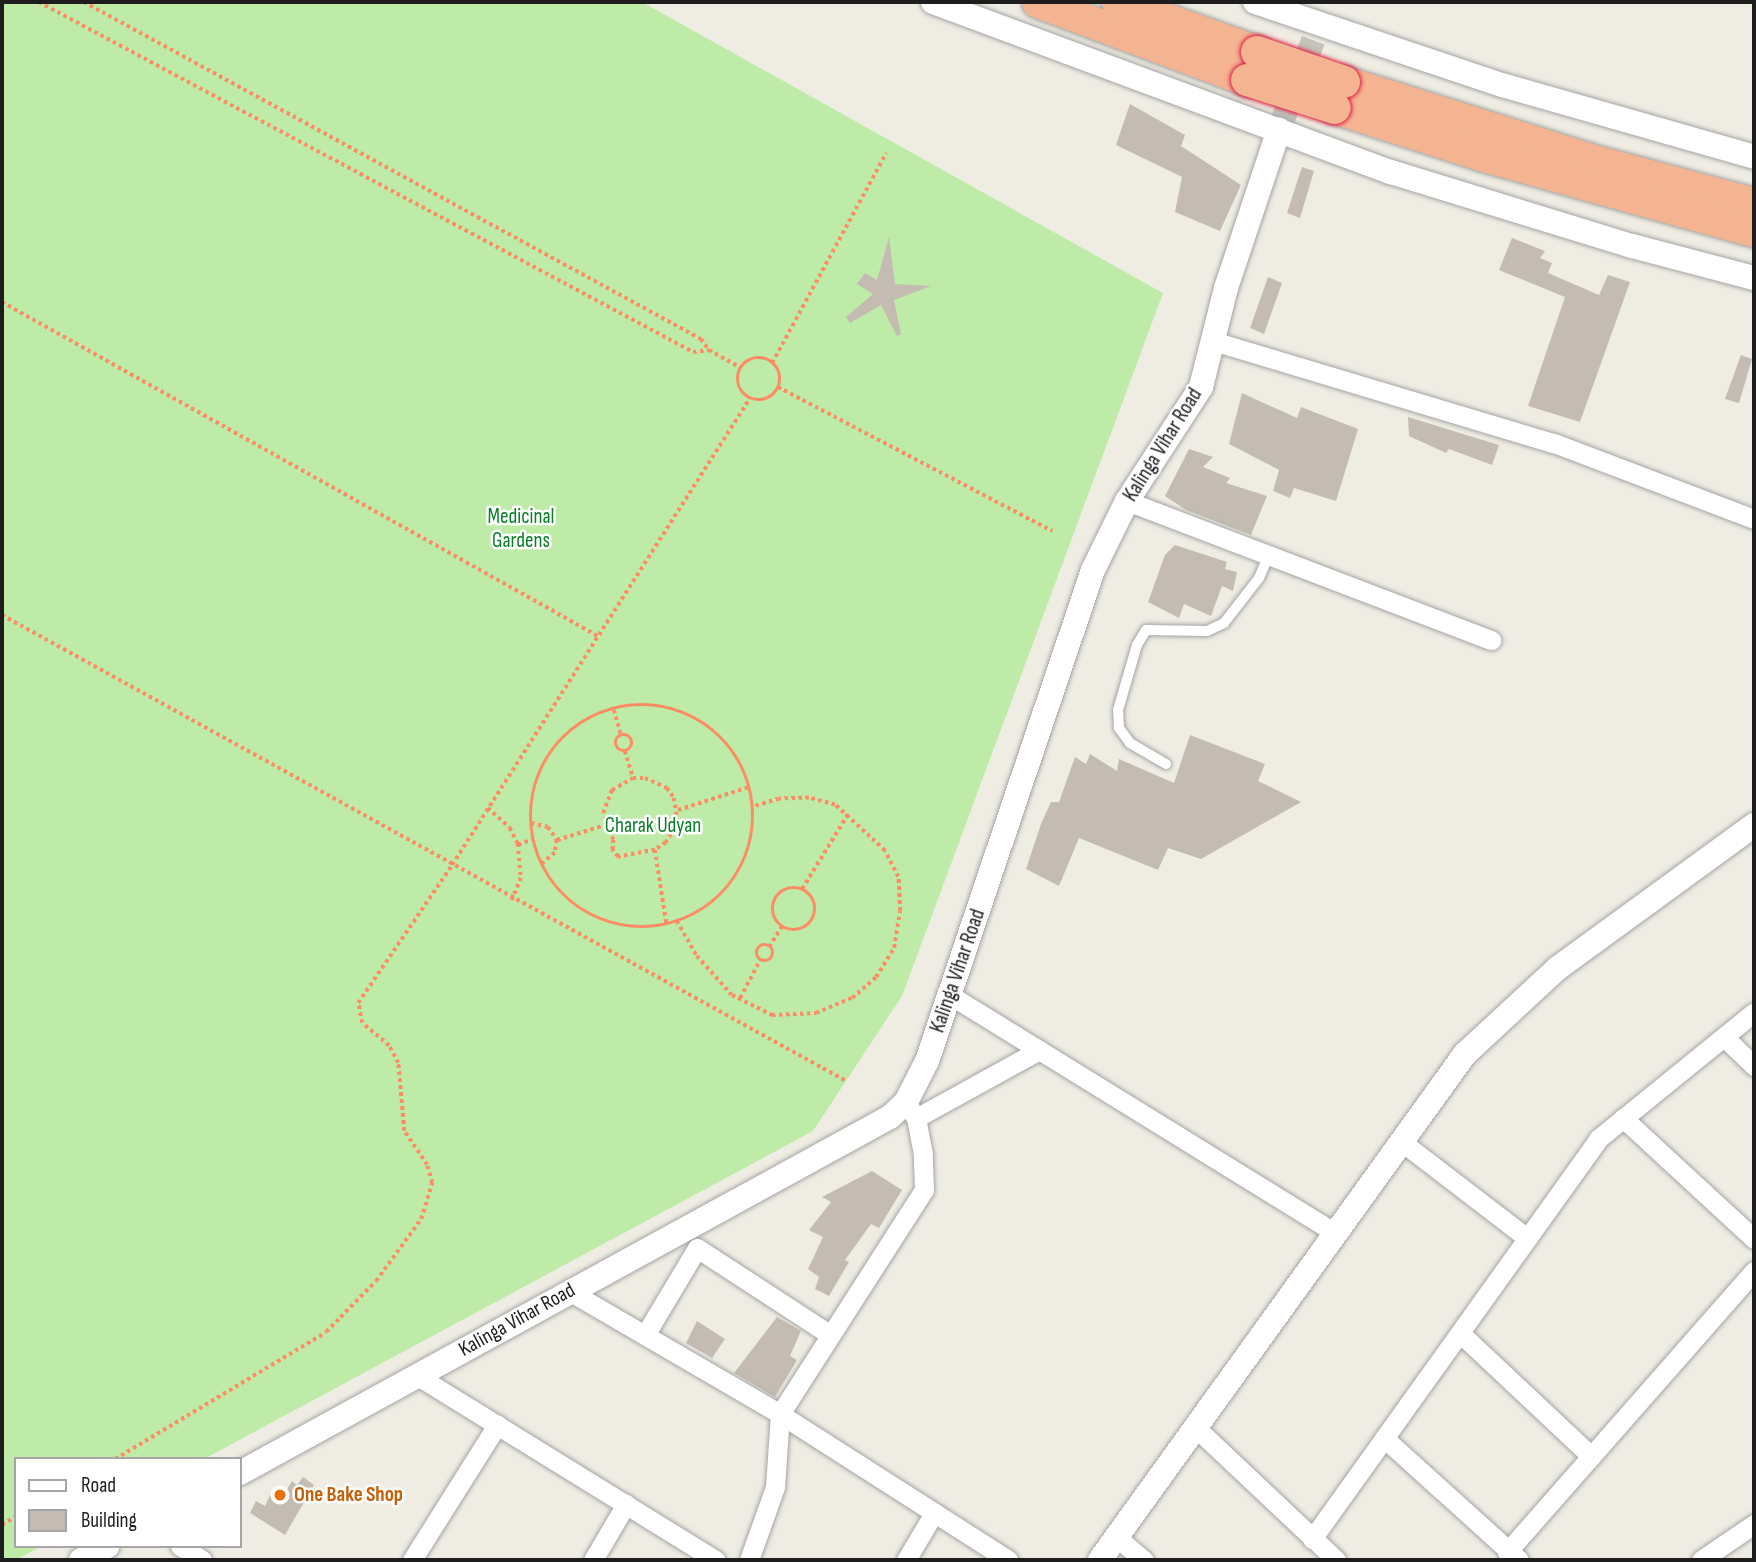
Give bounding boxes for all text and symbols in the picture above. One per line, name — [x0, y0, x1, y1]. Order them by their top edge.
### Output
street label: Kalinga Vihar Road — [1118, 384, 1208, 506]
park label: Medicinal Gardens — [488, 504, 554, 554]
park label: Charak Udyan — [605, 813, 701, 839]
street label: Kalinga Vihar Road — [925, 906, 991, 1036]
street label: Kalinga Vihar Road — [454, 1278, 580, 1362]
legend — [14, 1457, 242, 1548]
text: Road — [81, 1473, 116, 1498]
place label: One Bake Shop — [294, 1482, 403, 1508]
marker: One Bake Shop — [272, 1487, 288, 1503]
text: Building — [81, 1508, 137, 1533]

